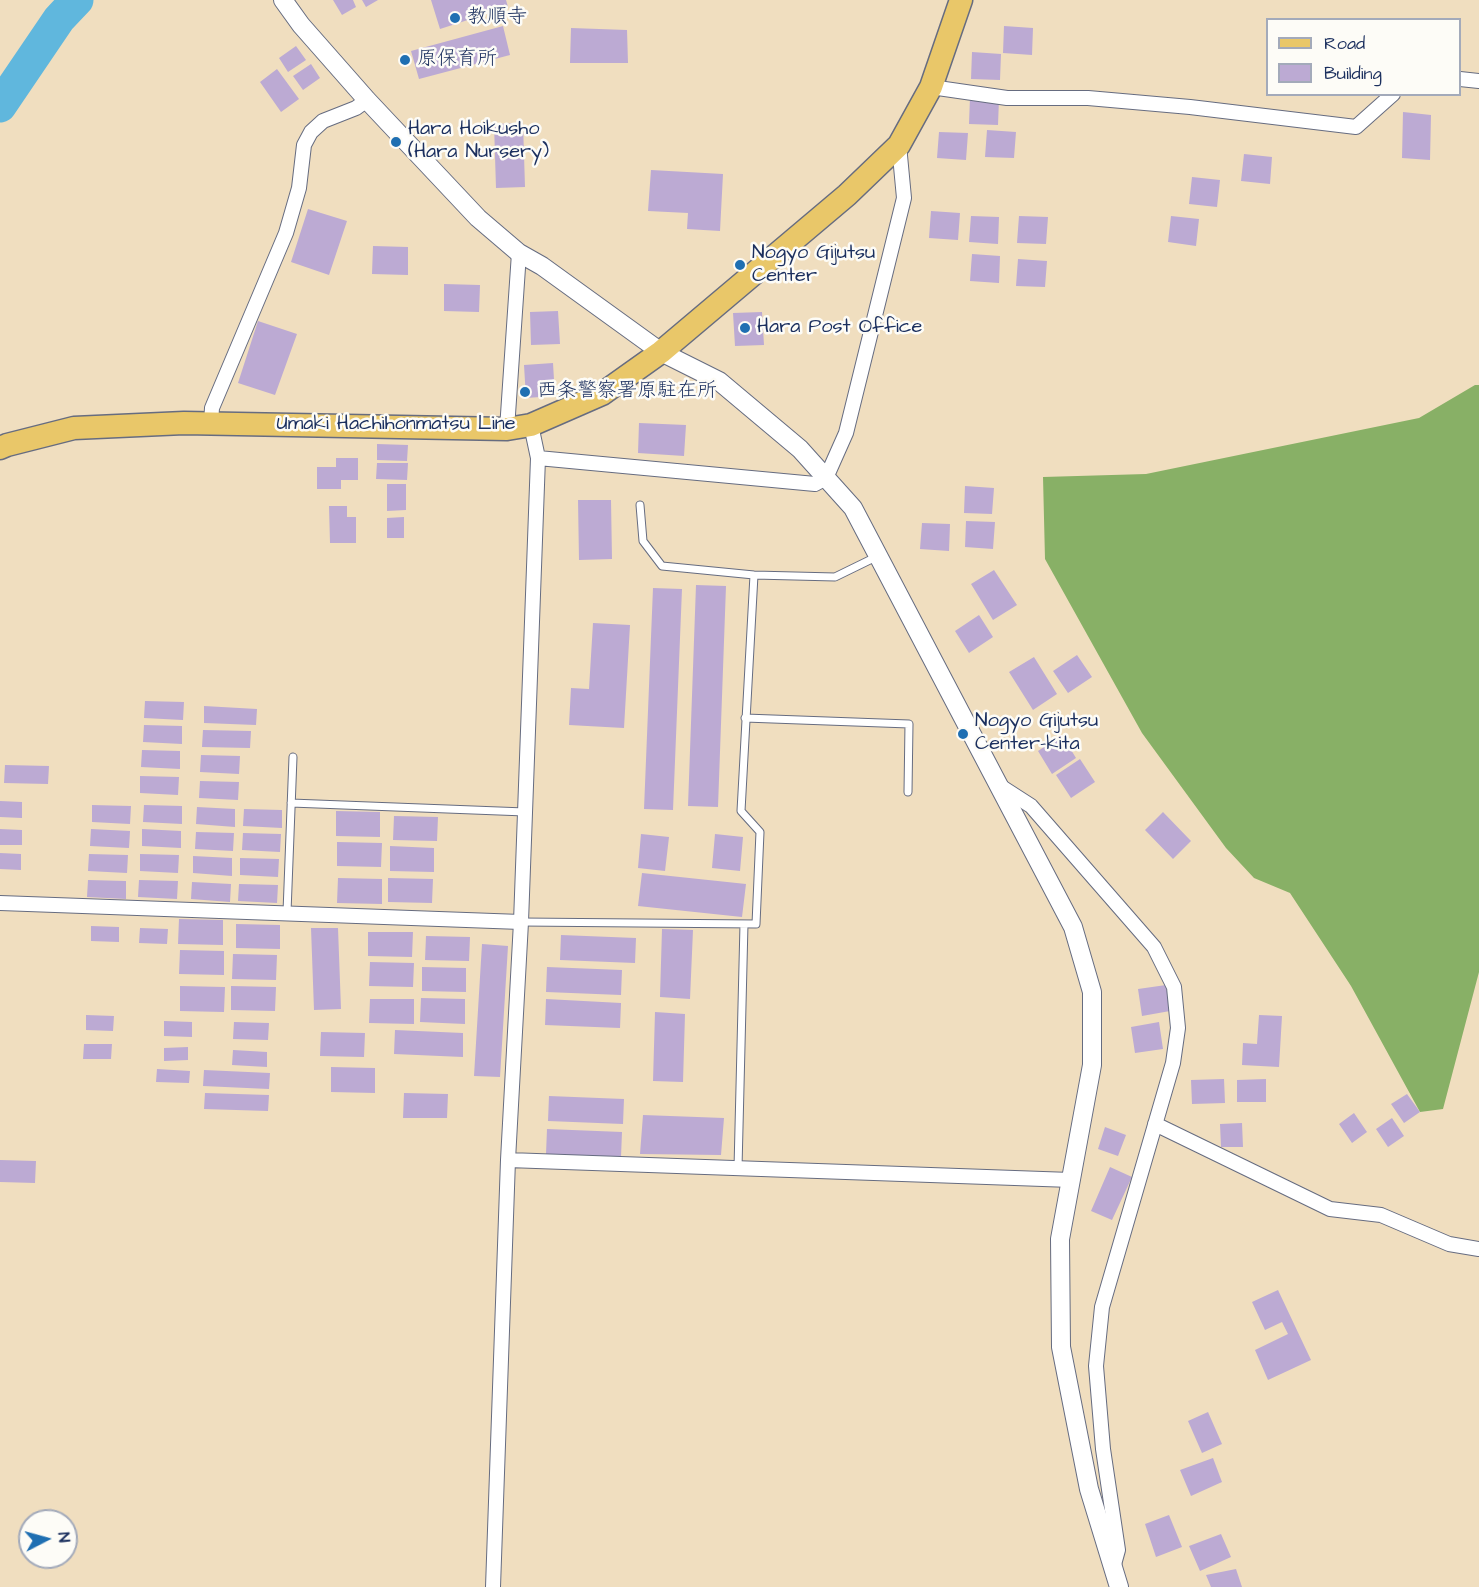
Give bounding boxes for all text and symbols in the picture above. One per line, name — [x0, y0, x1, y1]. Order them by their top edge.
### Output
place label: 教順寺 — [467, 6, 527, 30]
marker: 教順寺 — [448, 11, 462, 25]
legend — [1266, 18, 1461, 96]
text: Road — [1324, 31, 1365, 56]
place label: 原保育所 — [417, 48, 497, 72]
marker: 原保育所 — [398, 53, 412, 67]
text: Building — [1324, 61, 1382, 86]
place label: Hara Hoikusho (Hara Nursery) — [408, 118, 549, 165]
marker: Hara Hoikusho (Hara Nursery) — [389, 135, 403, 149]
place label: Nogyo Gijutsu Center — [752, 242, 875, 289]
marker: Nogyo Gijutsu Center — [733, 258, 747, 272]
place label: Hara Post Office — [757, 316, 922, 340]
marker: Hara Post Office — [738, 321, 752, 335]
place label: 西条警察署原駐在所 — [537, 380, 717, 404]
marker: 西条警察署原駐在所 — [518, 385, 532, 399]
street label: Umaki Hachihonmatsu Line — [276, 413, 516, 437]
place label: Nogyo Gijutsu Center-kita — [975, 710, 1098, 757]
marker: Nogyo Gijutsu Center-kita — [956, 727, 970, 741]
north arrow — [18, 1509, 78, 1569]
text: N — [52, 1531, 75, 1543]

